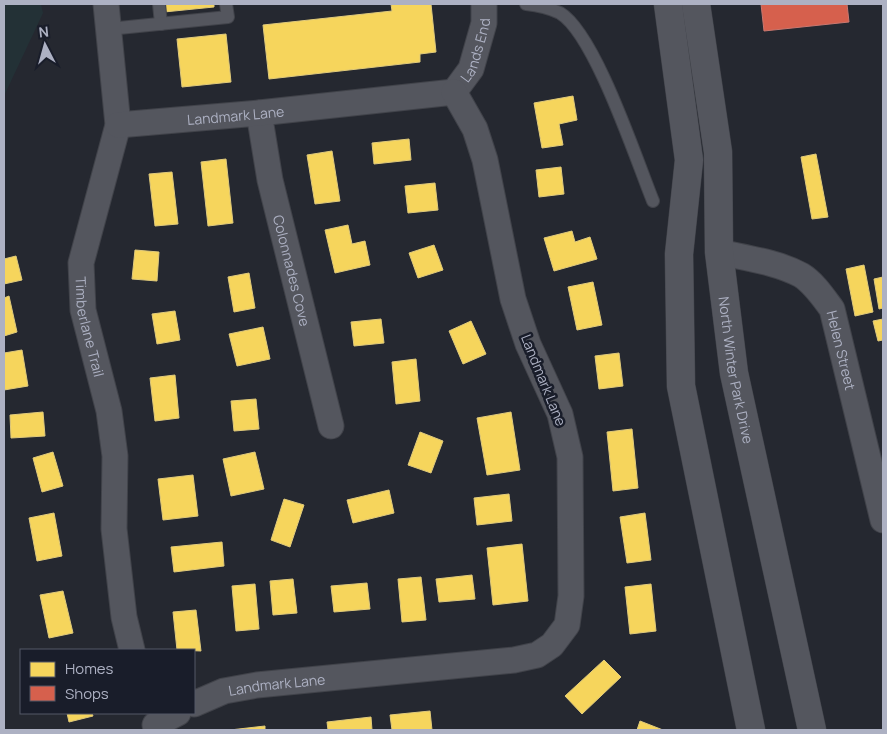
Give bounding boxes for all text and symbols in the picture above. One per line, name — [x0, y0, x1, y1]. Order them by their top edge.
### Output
street label: Lands End — [455, 18, 494, 86]
north arrow — [20, 20, 70, 70]
text: N — [38, 22, 50, 42]
street label: Landmark Lane — [186, 101, 285, 129]
street label: Colonnades Cove — [269, 213, 315, 328]
street label: Timberlane Trail — [72, 276, 109, 379]
street label: North Winter Park Drive — [715, 295, 759, 445]
street label: Helen Street — [823, 308, 861, 392]
street label: Landmark Lane — [517, 331, 571, 429]
legend — [20, 649, 195, 714]
text: Homes — [65, 658, 114, 679]
street label: Landmark Lane — [227, 669, 326, 700]
text: Shops — [65, 683, 109, 704]

